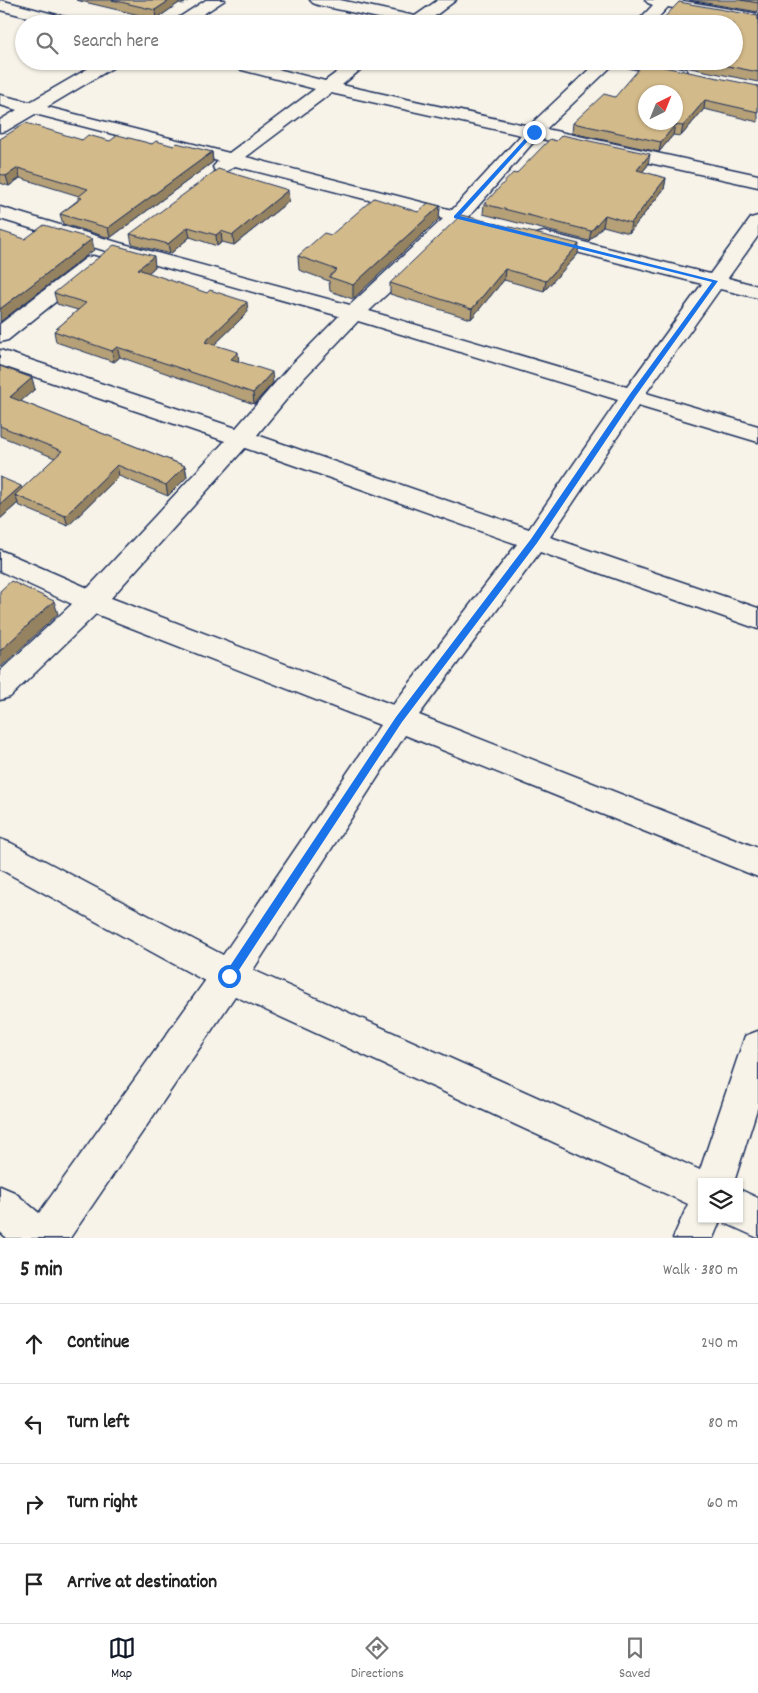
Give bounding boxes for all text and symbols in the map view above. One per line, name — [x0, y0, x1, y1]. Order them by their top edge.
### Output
search box — [15, 15, 743, 70]
icon: search — [33, 29, 61, 57]
text: Search here — [73, 29, 159, 56]
north arrow — [638, 85, 683, 130]
route end — [523, 121, 546, 144]
route start — [218, 965, 241, 988]
map controls — [698, 1178, 743, 1223]
button: layers — [698, 1178, 743, 1223]
text: 5 min — [20, 1256, 63, 1286]
text: Walk · 380 m — [663, 1259, 738, 1282]
icon: ahead — [20, 1330, 48, 1358]
text: Continue — [67, 1330, 129, 1357]
text: 240 m — [701, 1332, 738, 1355]
icon: left — [20, 1410, 48, 1438]
text: Turn left — [67, 1410, 130, 1437]
text: 80 m — [708, 1412, 738, 1435]
icon: right — [20, 1490, 48, 1518]
text: Turn right — [67, 1490, 138, 1517]
text: 60 m — [707, 1492, 738, 1515]
icon: arrive — [20, 1570, 48, 1598]
text: Arrive at destination — [67, 1570, 217, 1597]
tab: Map — [108, 1634, 136, 1684]
tab: Directions — [351, 1634, 404, 1684]
tab: Saved — [619, 1634, 650, 1684]

